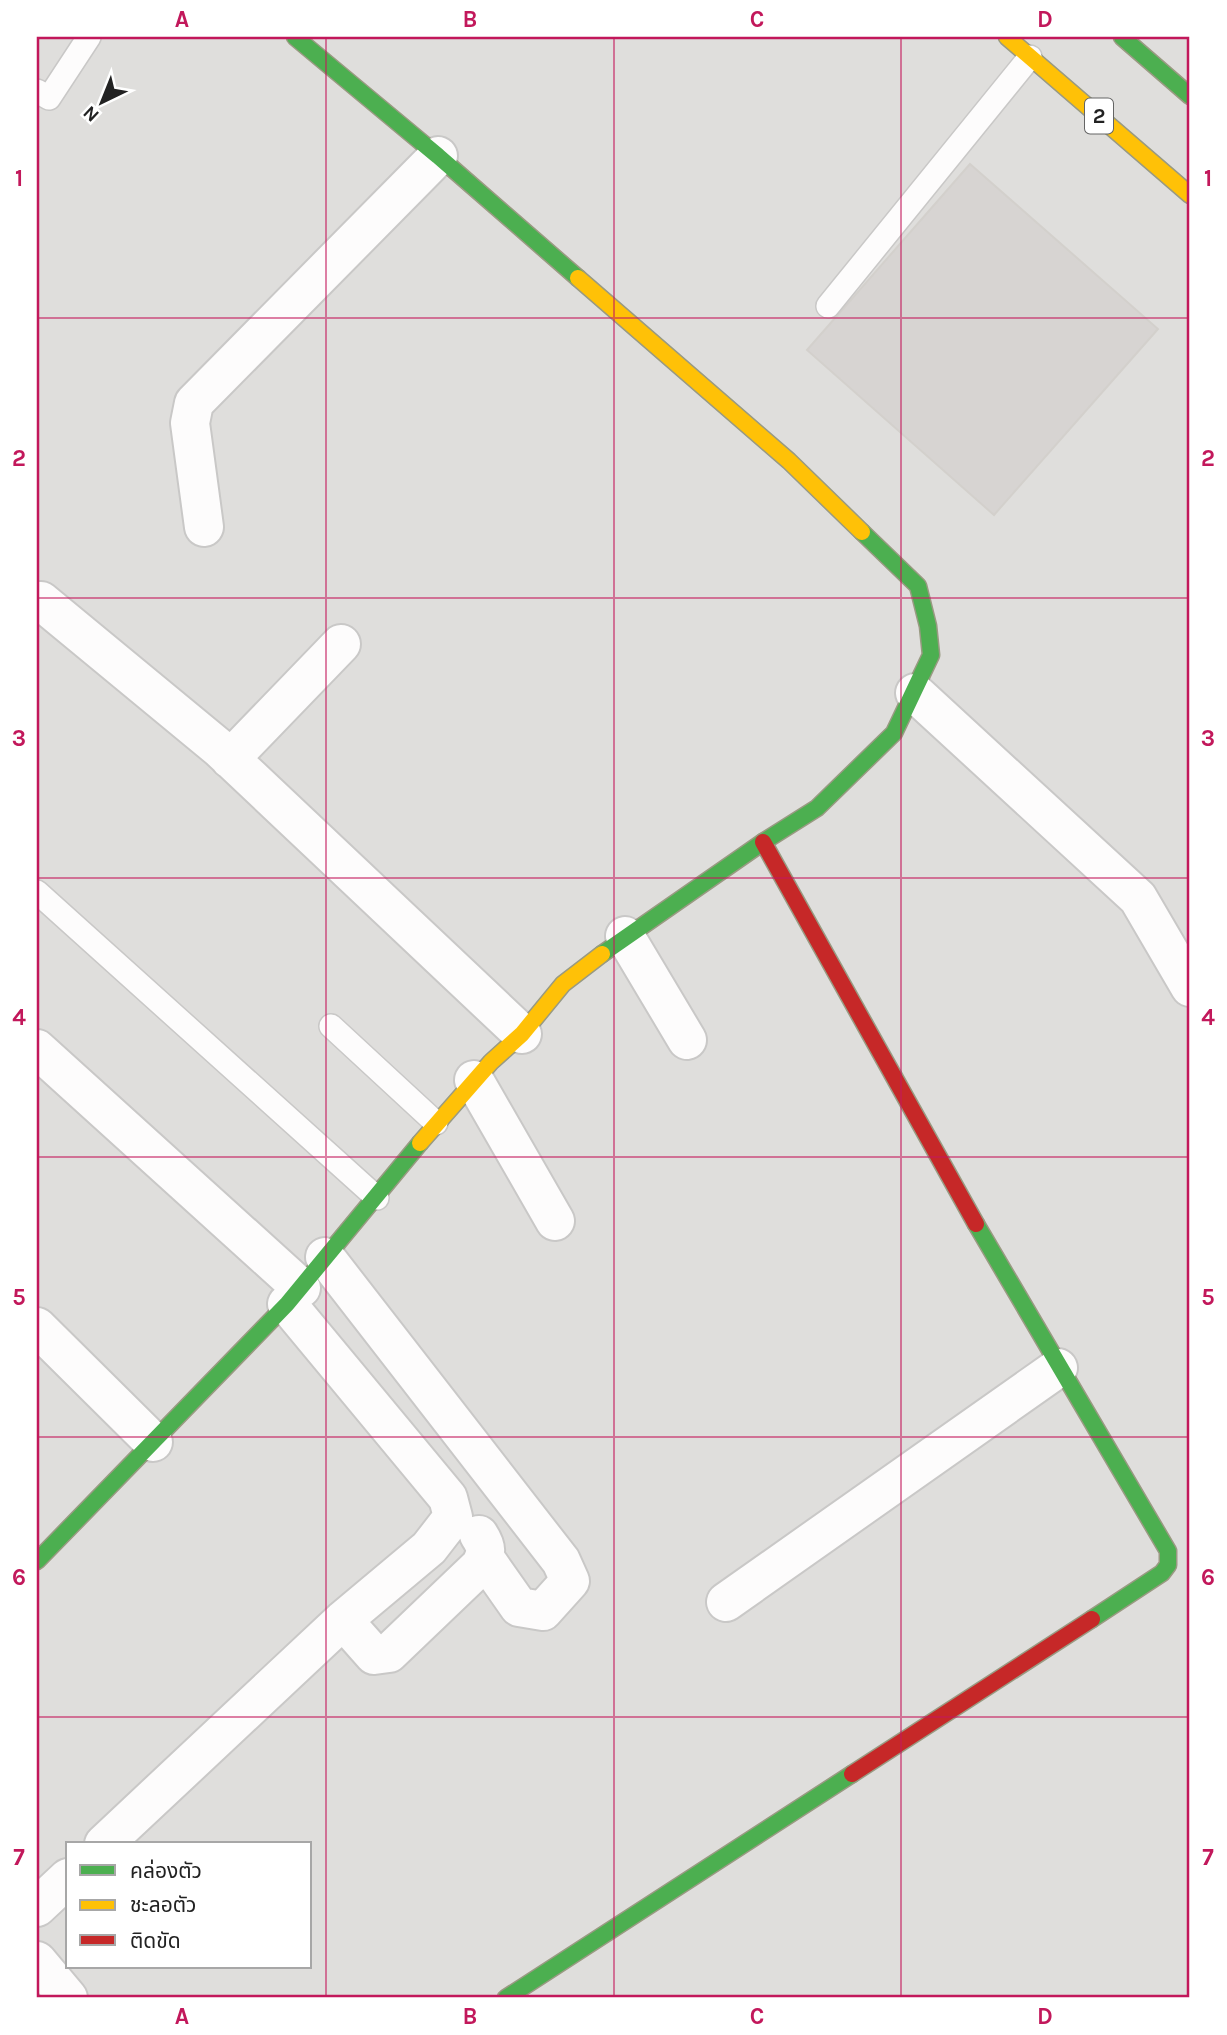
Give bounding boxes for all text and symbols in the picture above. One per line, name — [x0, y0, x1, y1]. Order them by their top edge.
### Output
text: A — [175, 6, 189, 33]
text: B — [463, 6, 477, 33]
text: C — [750, 6, 764, 33]
text: D — [1037, 6, 1053, 33]
north arrow — [66, 66, 136, 136]
road number: 2 — [1085, 99, 1113, 134]
text: N — [79, 101, 104, 126]
text: 1 — [15, 165, 23, 192]
text: 1 — [1204, 165, 1212, 192]
text: 2 — [12, 445, 26, 472]
text: 2 — [1201, 445, 1215, 472]
text: 3 — [12, 725, 26, 752]
text: 3 — [1201, 725, 1215, 752]
text: 4 — [12, 1004, 26, 1031]
text: 4 — [1201, 1004, 1215, 1031]
text: 5 — [12, 1284, 26, 1311]
text: 5 — [1201, 1284, 1215, 1311]
text: 6 — [12, 1564, 26, 1591]
text: 6 — [1201, 1564, 1215, 1591]
legend — [66, 1842, 312, 1968]
text: 7 — [13, 1844, 25, 1871]
text: 7 — [1202, 1844, 1214, 1871]
text: คล่องตัว — [130, 1859, 202, 1883]
text: ชะลอตัว — [130, 1893, 196, 1917]
text: ติดขัด — [130, 1929, 181, 1953]
text: A — [175, 2003, 189, 2030]
text: B — [463, 2003, 477, 2030]
text: C — [750, 2003, 764, 2030]
text: D — [1037, 2003, 1053, 2030]

